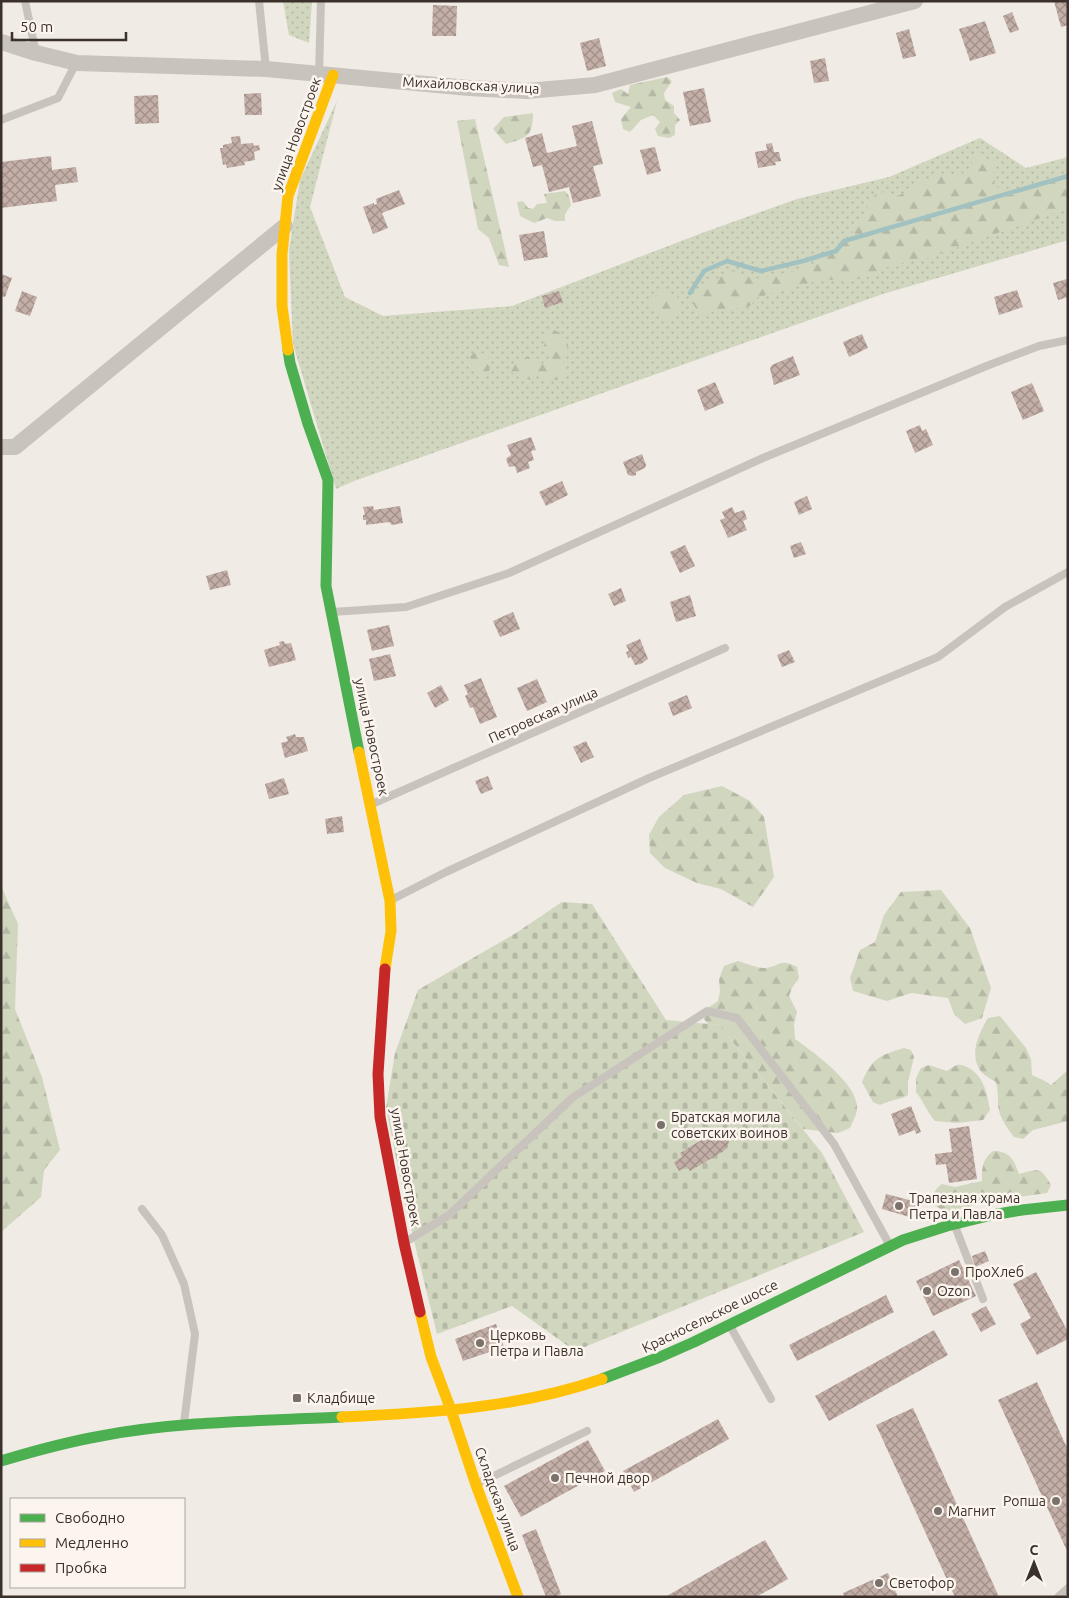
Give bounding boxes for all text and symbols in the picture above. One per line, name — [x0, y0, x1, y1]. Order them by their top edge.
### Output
scale bar — [12, 10, 126, 42]
text: 50 m — [20, 18, 53, 35]
street label: Михайловская улица — [402, 73, 540, 97]
street label: улица Новостроек — [268, 75, 324, 193]
street label: улица Новостроек — [352, 677, 392, 797]
street label: Петровская улица — [486, 684, 600, 746]
street label: улица Новостроек — [388, 1107, 424, 1227]
place label: Братская могила советских воинов — [671, 1109, 788, 1141]
marker: Братская могила советских воинов — [655, 1119, 667, 1131]
place label: Трапезная храма Петра и Павла — [909, 1190, 1020, 1222]
marker: Трапезная храма Петра и Павла — [893, 1200, 905, 1212]
place label: ПроХлеб — [965, 1264, 1024, 1280]
marker: ПроХлеб — [949, 1266, 961, 1278]
street label: Красносельское шоссе — [639, 1276, 781, 1356]
place label: Ozon — [937, 1283, 970, 1299]
marker: Ozon — [921, 1285, 933, 1297]
place label: Церковь Петра и Павла — [490, 1327, 584, 1359]
marker: Церковь Петра и Павла — [474, 1337, 486, 1349]
place label: Кладбище — [307, 1390, 375, 1406]
marker: Кладбище — [291, 1392, 303, 1404]
street label: Складская улица — [472, 1445, 524, 1553]
place label: Печной двор — [565, 1470, 650, 1486]
marker: Печной двор — [549, 1472, 561, 1484]
place label: Ропша — [1003, 1493, 1046, 1509]
marker: Ропша — [1050, 1495, 1062, 1507]
legend — [10, 1498, 185, 1588]
place label: Магнит — [948, 1503, 996, 1519]
marker: Магнит — [932, 1505, 944, 1517]
text: Свободно — [55, 1509, 125, 1526]
text: Медленно — [55, 1534, 129, 1551]
north arrow — [1009, 1538, 1059, 1588]
text: С — [1030, 1542, 1039, 1558]
text: Пробка — [55, 1559, 107, 1576]
place label: Светофор — [889, 1575, 954, 1591]
marker: Светофор — [873, 1577, 885, 1589]

